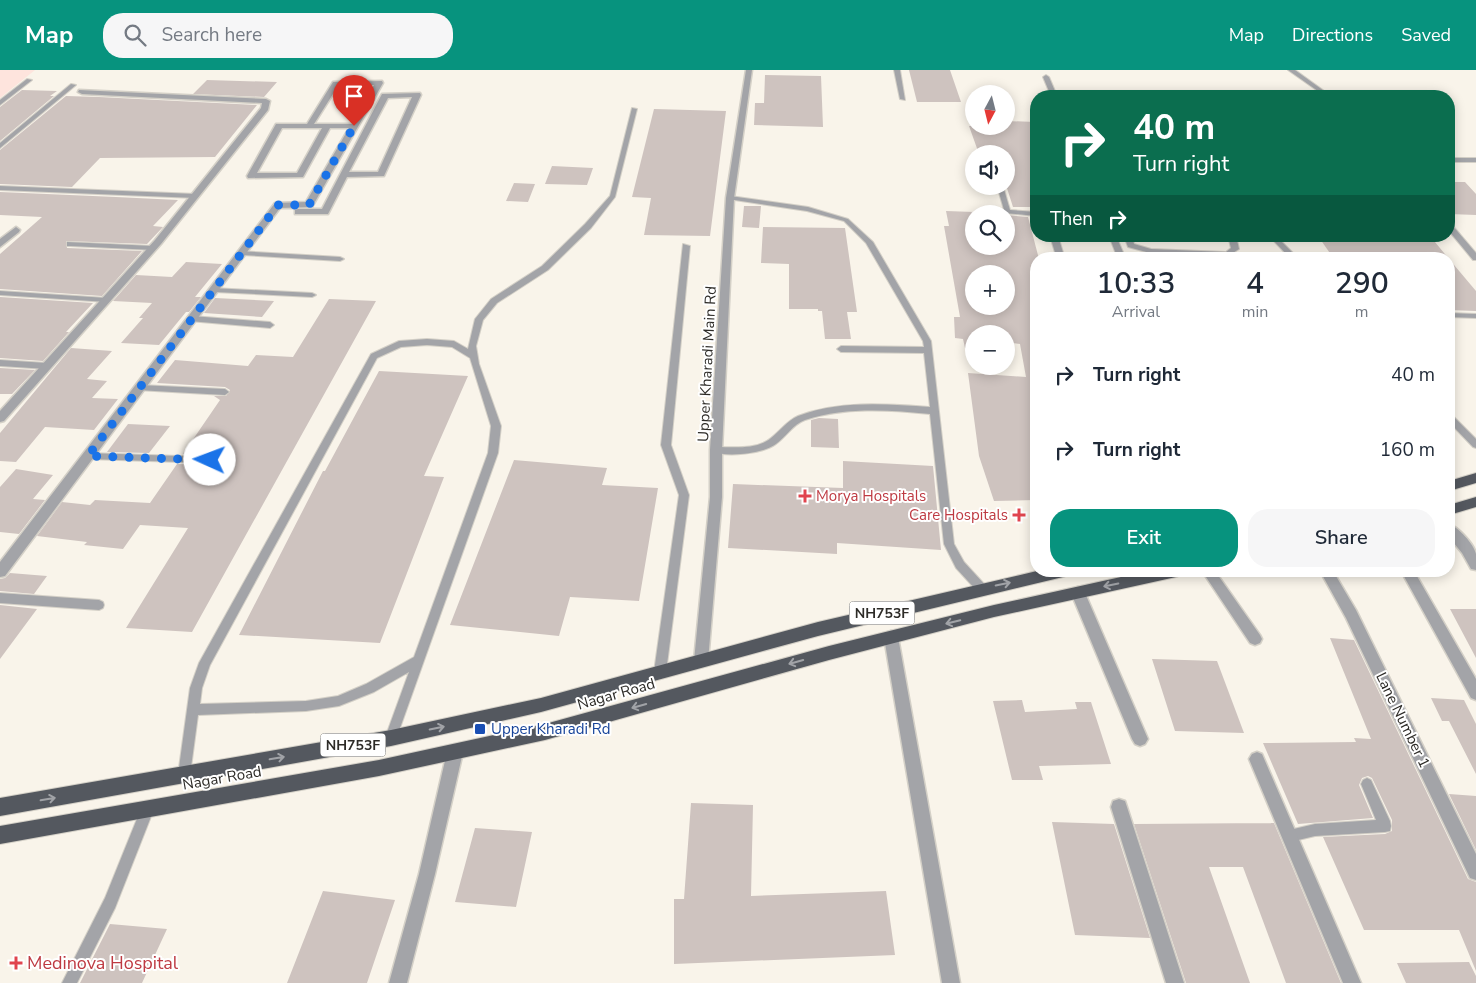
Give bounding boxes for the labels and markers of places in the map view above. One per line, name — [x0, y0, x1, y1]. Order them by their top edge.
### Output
pin — [333, 75, 375, 126]
place label: Morya Hospitals — [816, 486, 926, 506]
marker: Morya Hospitals — [798, 489, 812, 503]
place label: Care Hospitals — [909, 505, 1008, 525]
marker: Care Hospitals — [1012, 508, 1026, 522]
place label: Upper Kharadi Rd — [491, 719, 610, 739]
marker: Upper Kharadi Rd — [473, 722, 487, 736]
place label: Medinova Hospital — [27, 951, 179, 975]
marker: Medinova Hospital — [9, 956, 23, 970]

